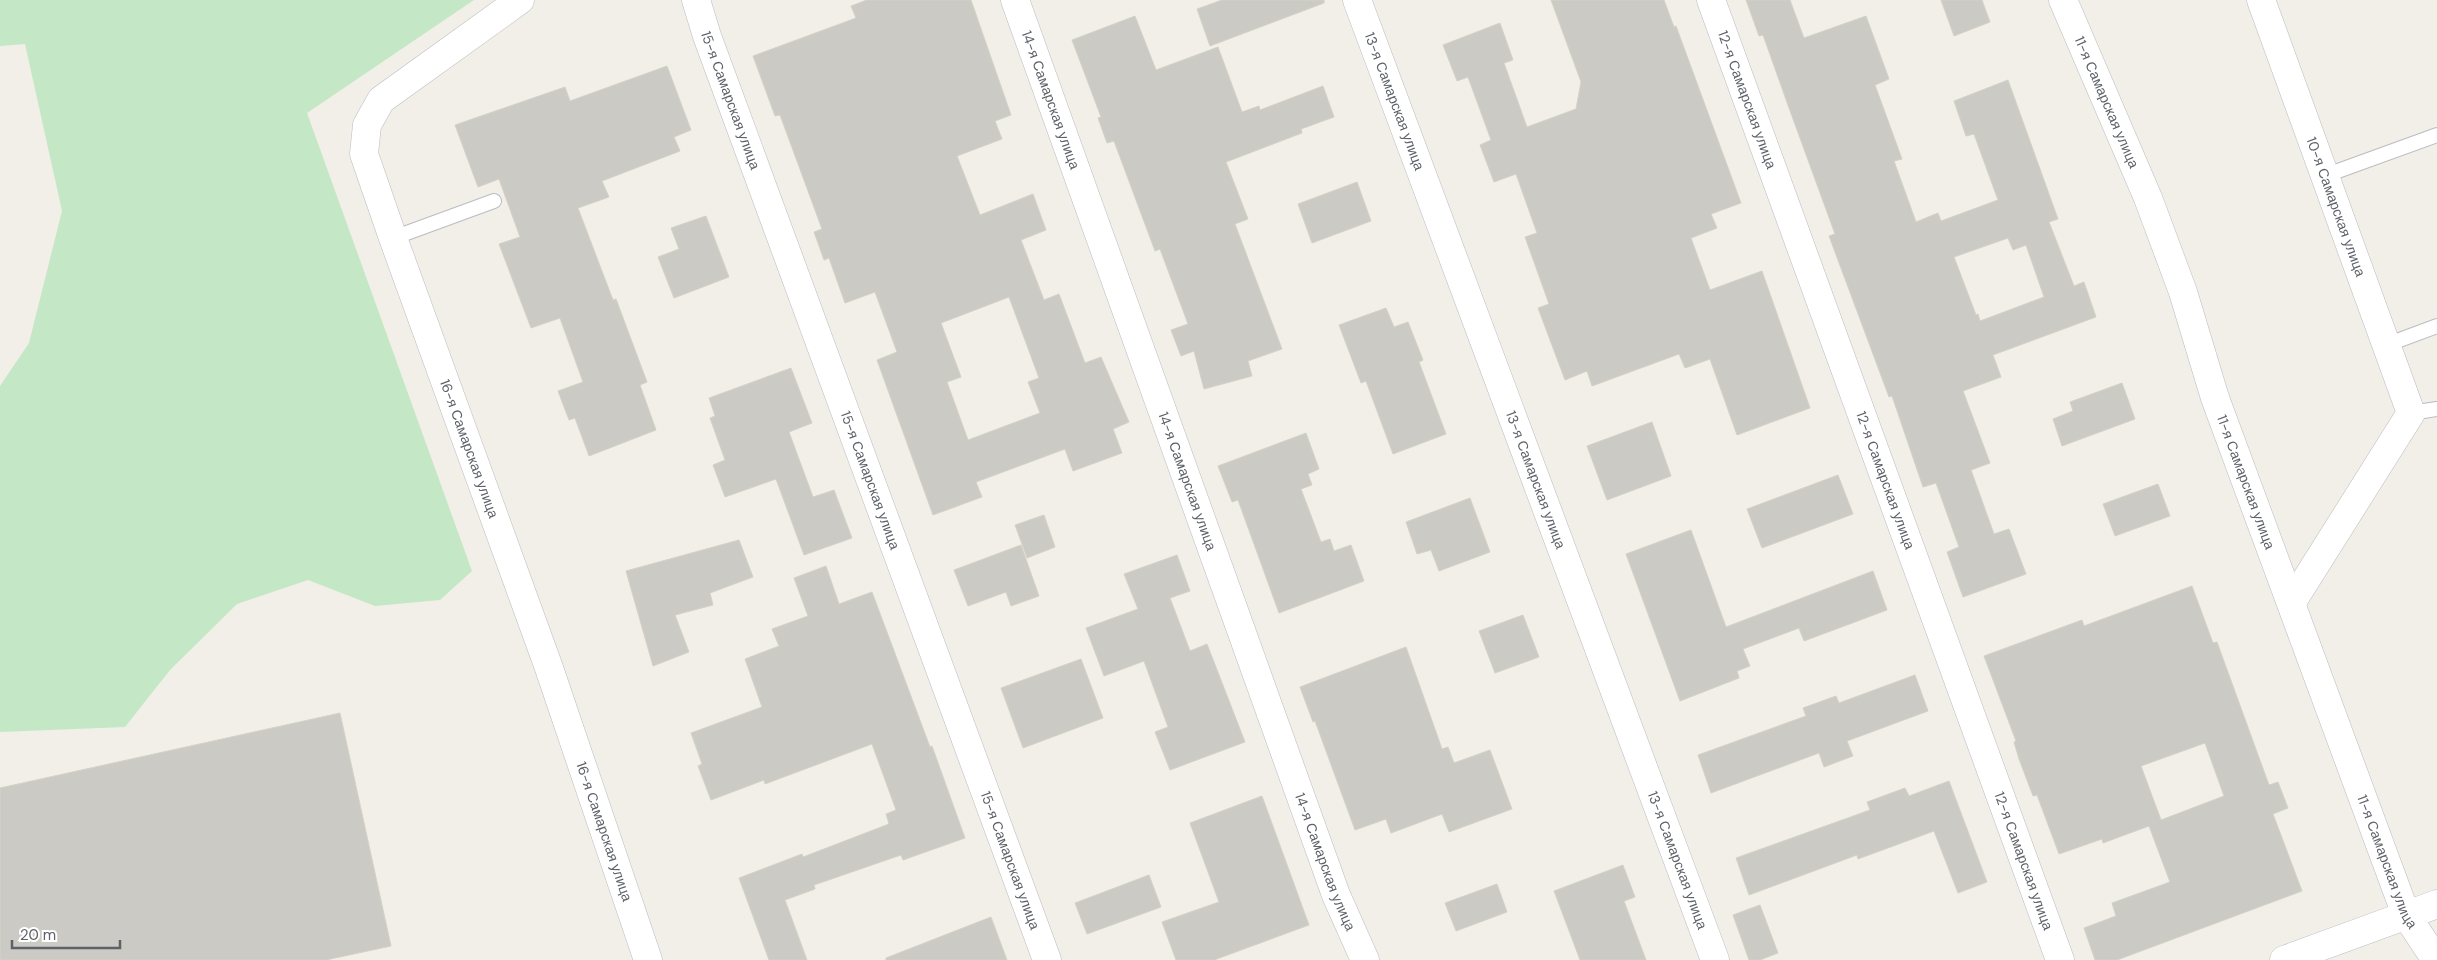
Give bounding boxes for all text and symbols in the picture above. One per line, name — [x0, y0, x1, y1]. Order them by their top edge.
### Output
street label: 14-я Самарская улица — [1018, 28, 1084, 172]
street label: 12-я Самарская улица — [1714, 28, 1781, 171]
street label: 15-я Самарская улица — [697, 29, 764, 172]
street label: 13-я Самарская улица — [1361, 30, 1429, 173]
street label: 11-я Самарская улица — [2070, 33, 2143, 171]
street label: 10-я Самарская улица — [2303, 135, 2370, 279]
street label: 16-я Самарская улица — [436, 377, 503, 521]
street label: 13-я Самарская улица — [1502, 408, 1570, 551]
street label: 15-я Самарская улица — [837, 409, 904, 552]
street label: 14-я Самарская улица — [1154, 409, 1221, 553]
street label: 12-я Самарская улица — [1852, 409, 1919, 552]
street label: 11-я Самарская улица — [2213, 412, 2279, 552]
street label: 16-я Самарская улица — [572, 759, 637, 904]
street label: 15-я Самарская улица — [977, 789, 1044, 932]
street label: 13-я Самарская улица — [1644, 789, 1712, 932]
street label: 12-я Самарская улица — [1991, 789, 2057, 933]
street label: 14-я Самарская улица — [1291, 790, 1360, 934]
street label: 11-я Самарская улица — [2353, 792, 2422, 932]
scale bar — [12, 918, 120, 950]
text: 20 m — [20, 925, 56, 945]

